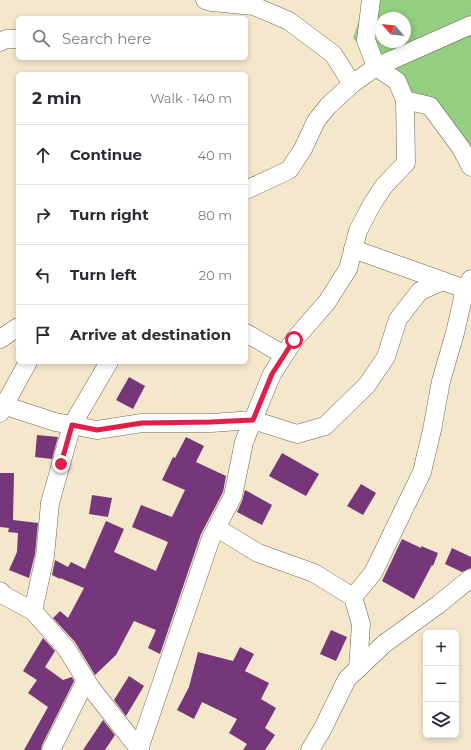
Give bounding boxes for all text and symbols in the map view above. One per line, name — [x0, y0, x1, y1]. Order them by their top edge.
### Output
north arrow — [375, 12, 411, 48]
search box — [16, 16, 248, 60]
icon: search — [30, 27, 52, 49]
text: Search here — [62, 29, 151, 48]
text: 2 min — [32, 88, 82, 108]
text: Walk · 140 m — [150, 90, 232, 106]
icon: ahead — [32, 144, 54, 166]
text: Continue — [70, 145, 142, 164]
text: 40 m — [198, 147, 232, 163]
icon: right — [32, 204, 54, 226]
text: Turn right — [70, 205, 149, 224]
text: 80 m — [198, 207, 232, 223]
icon: left — [32, 264, 54, 286]
text: Turn left — [70, 265, 137, 284]
text: 20 m — [199, 267, 232, 283]
icon: arrive — [32, 324, 54, 346]
text: Arrive at destination — [70, 325, 231, 344]
route start — [285, 331, 303, 349]
route end — [52, 455, 70, 473]
map controls — [423, 630, 459, 738]
button: + — [423, 630, 459, 666]
button: − — [423, 666, 459, 702]
button: layers — [423, 702, 459, 738]

